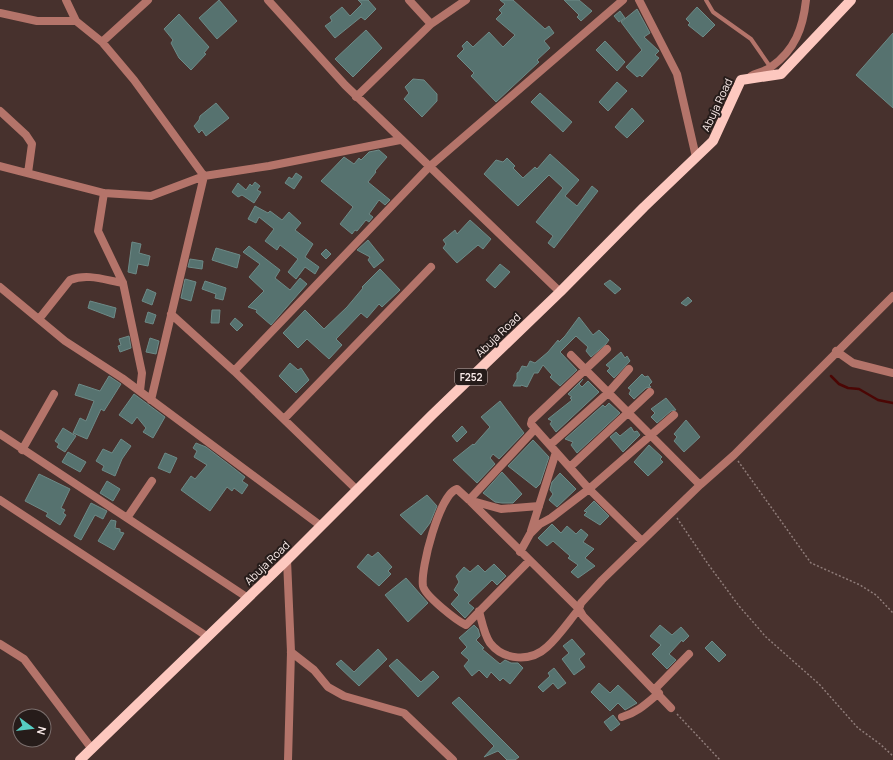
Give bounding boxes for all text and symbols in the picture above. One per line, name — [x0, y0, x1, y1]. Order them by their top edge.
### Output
street label: Abuja Road — [698, 76, 735, 134]
street label: Abuja Road — [472, 309, 523, 360]
road number: F252 — [455, 369, 487, 385]
street label: Abuja Road — [241, 537, 292, 588]
north arrow — [12, 708, 52, 748]
text: N — [34, 725, 50, 737]

